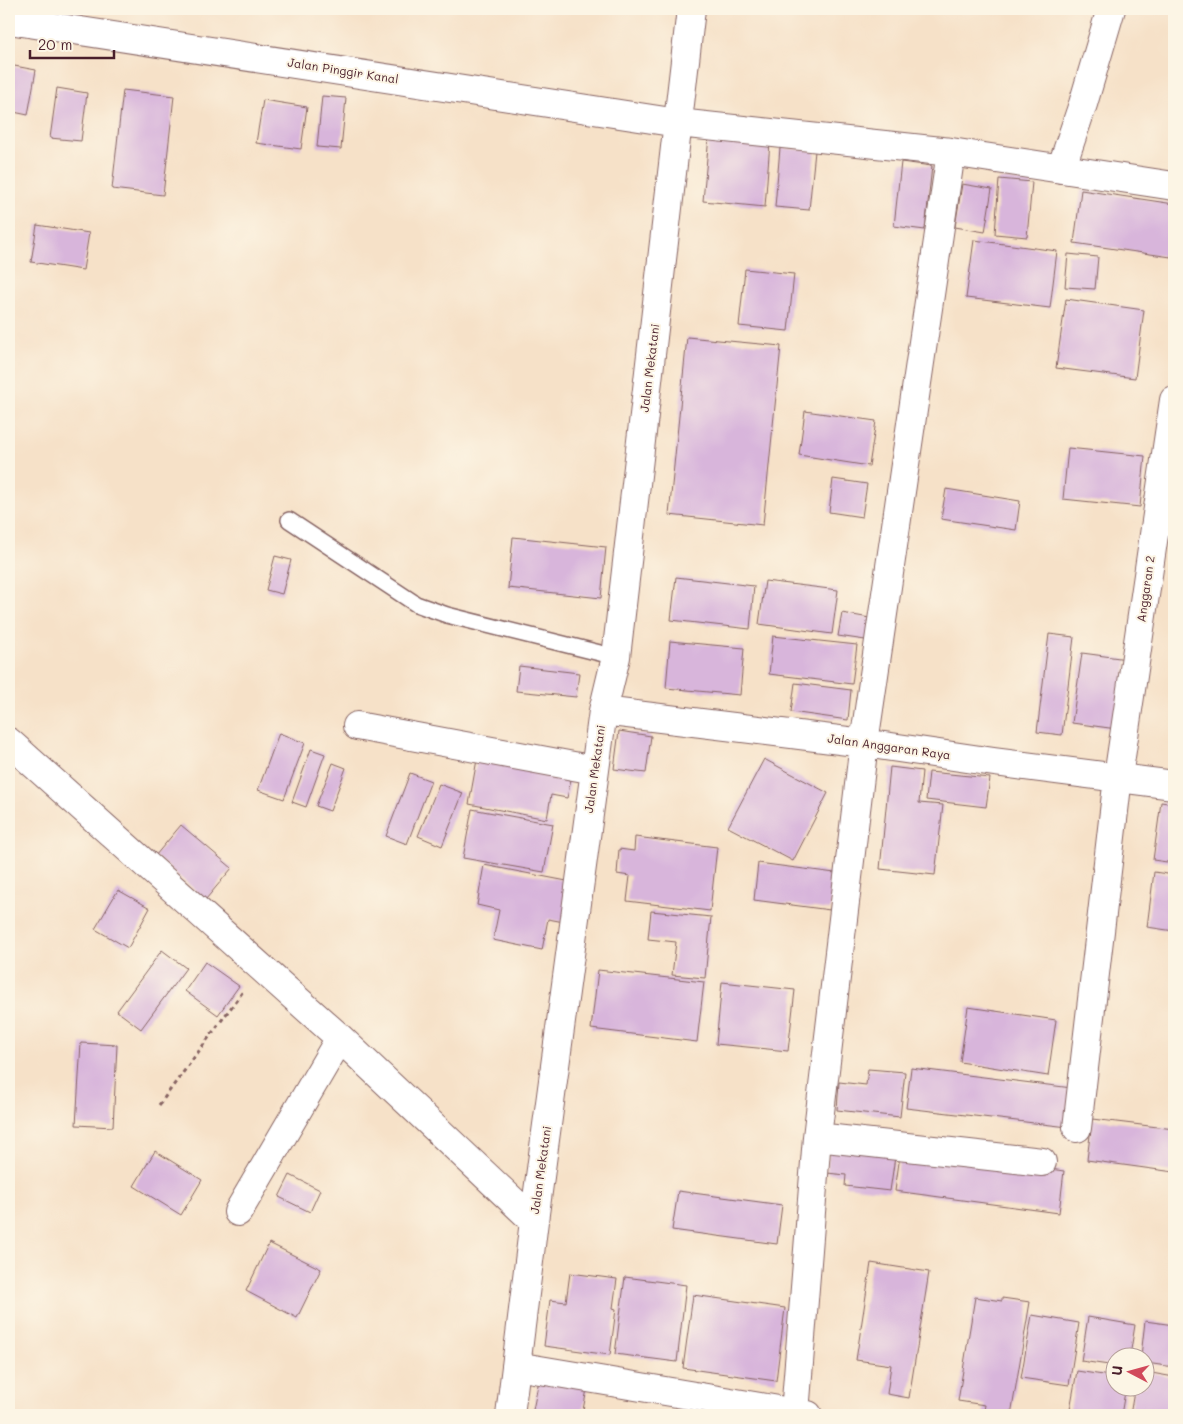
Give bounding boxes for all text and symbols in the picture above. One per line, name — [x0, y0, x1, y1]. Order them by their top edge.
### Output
scale bar — [30, 28, 114, 60]
text: 20 m — [38, 34, 72, 54]
street label: Jalan Pinggir Kanal — [287, 53, 400, 87]
street label: Jalan Mekatani — [636, 323, 662, 413]
street label: Anggaran 2 — [1132, 555, 1158, 623]
street label: Jalan Mekatani — [580, 724, 608, 814]
street label: Jalan Anggaran Raya — [826, 729, 952, 763]
street label: Jalan Mekatani — [526, 1125, 554, 1215]
north arrow — [1106, 1346, 1156, 1396]
text: U — [1107, 1365, 1127, 1376]

